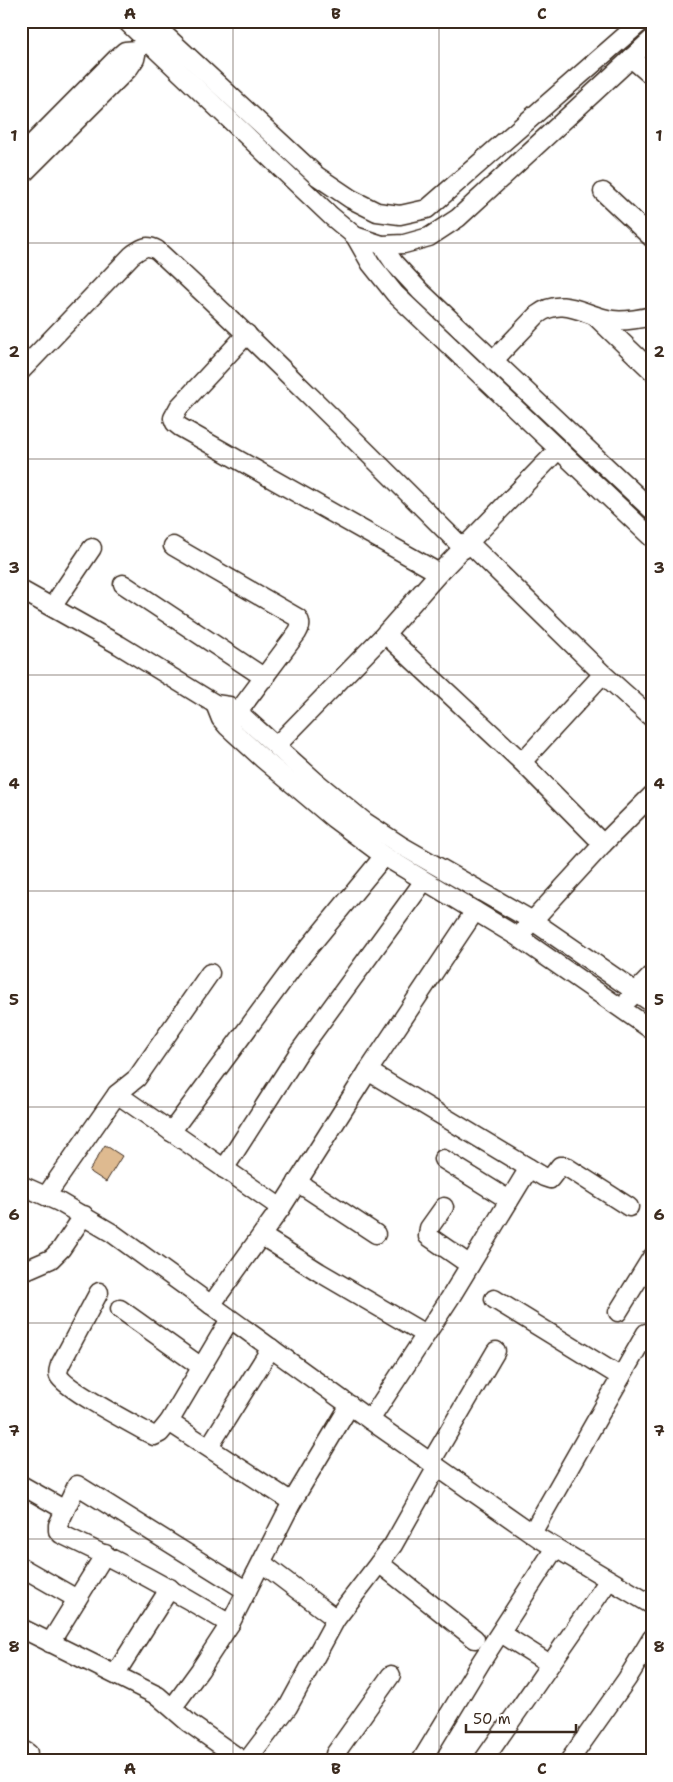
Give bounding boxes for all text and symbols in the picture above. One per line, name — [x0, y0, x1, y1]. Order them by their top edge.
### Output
text: A — [124, 3, 136, 24]
text: B — [331, 3, 341, 24]
text: C — [537, 3, 547, 24]
text: 1 — [10, 125, 18, 146]
text: 1 — [655, 125, 663, 146]
text: 2 — [8, 341, 20, 362]
text: 2 — [653, 341, 665, 362]
text: 3 — [8, 557, 20, 578]
text: 3 — [653, 557, 665, 578]
text: 4 — [8, 773, 20, 794]
text: 4 — [653, 773, 665, 794]
text: 5 — [9, 989, 19, 1010]
text: 5 — [654, 989, 664, 1010]
text: 6 — [8, 1204, 20, 1225]
text: 6 — [653, 1204, 665, 1225]
text: 7 — [8, 1420, 20, 1441]
text: 7 — [653, 1420, 665, 1441]
text: 8 — [8, 1636, 20, 1657]
text: 8 — [653, 1636, 665, 1657]
scale bar — [466, 1702, 576, 1734]
text: 50 m — [473, 1709, 511, 1729]
text: A — [124, 1758, 136, 1779]
text: B — [331, 1758, 341, 1779]
text: C — [537, 1758, 547, 1779]

